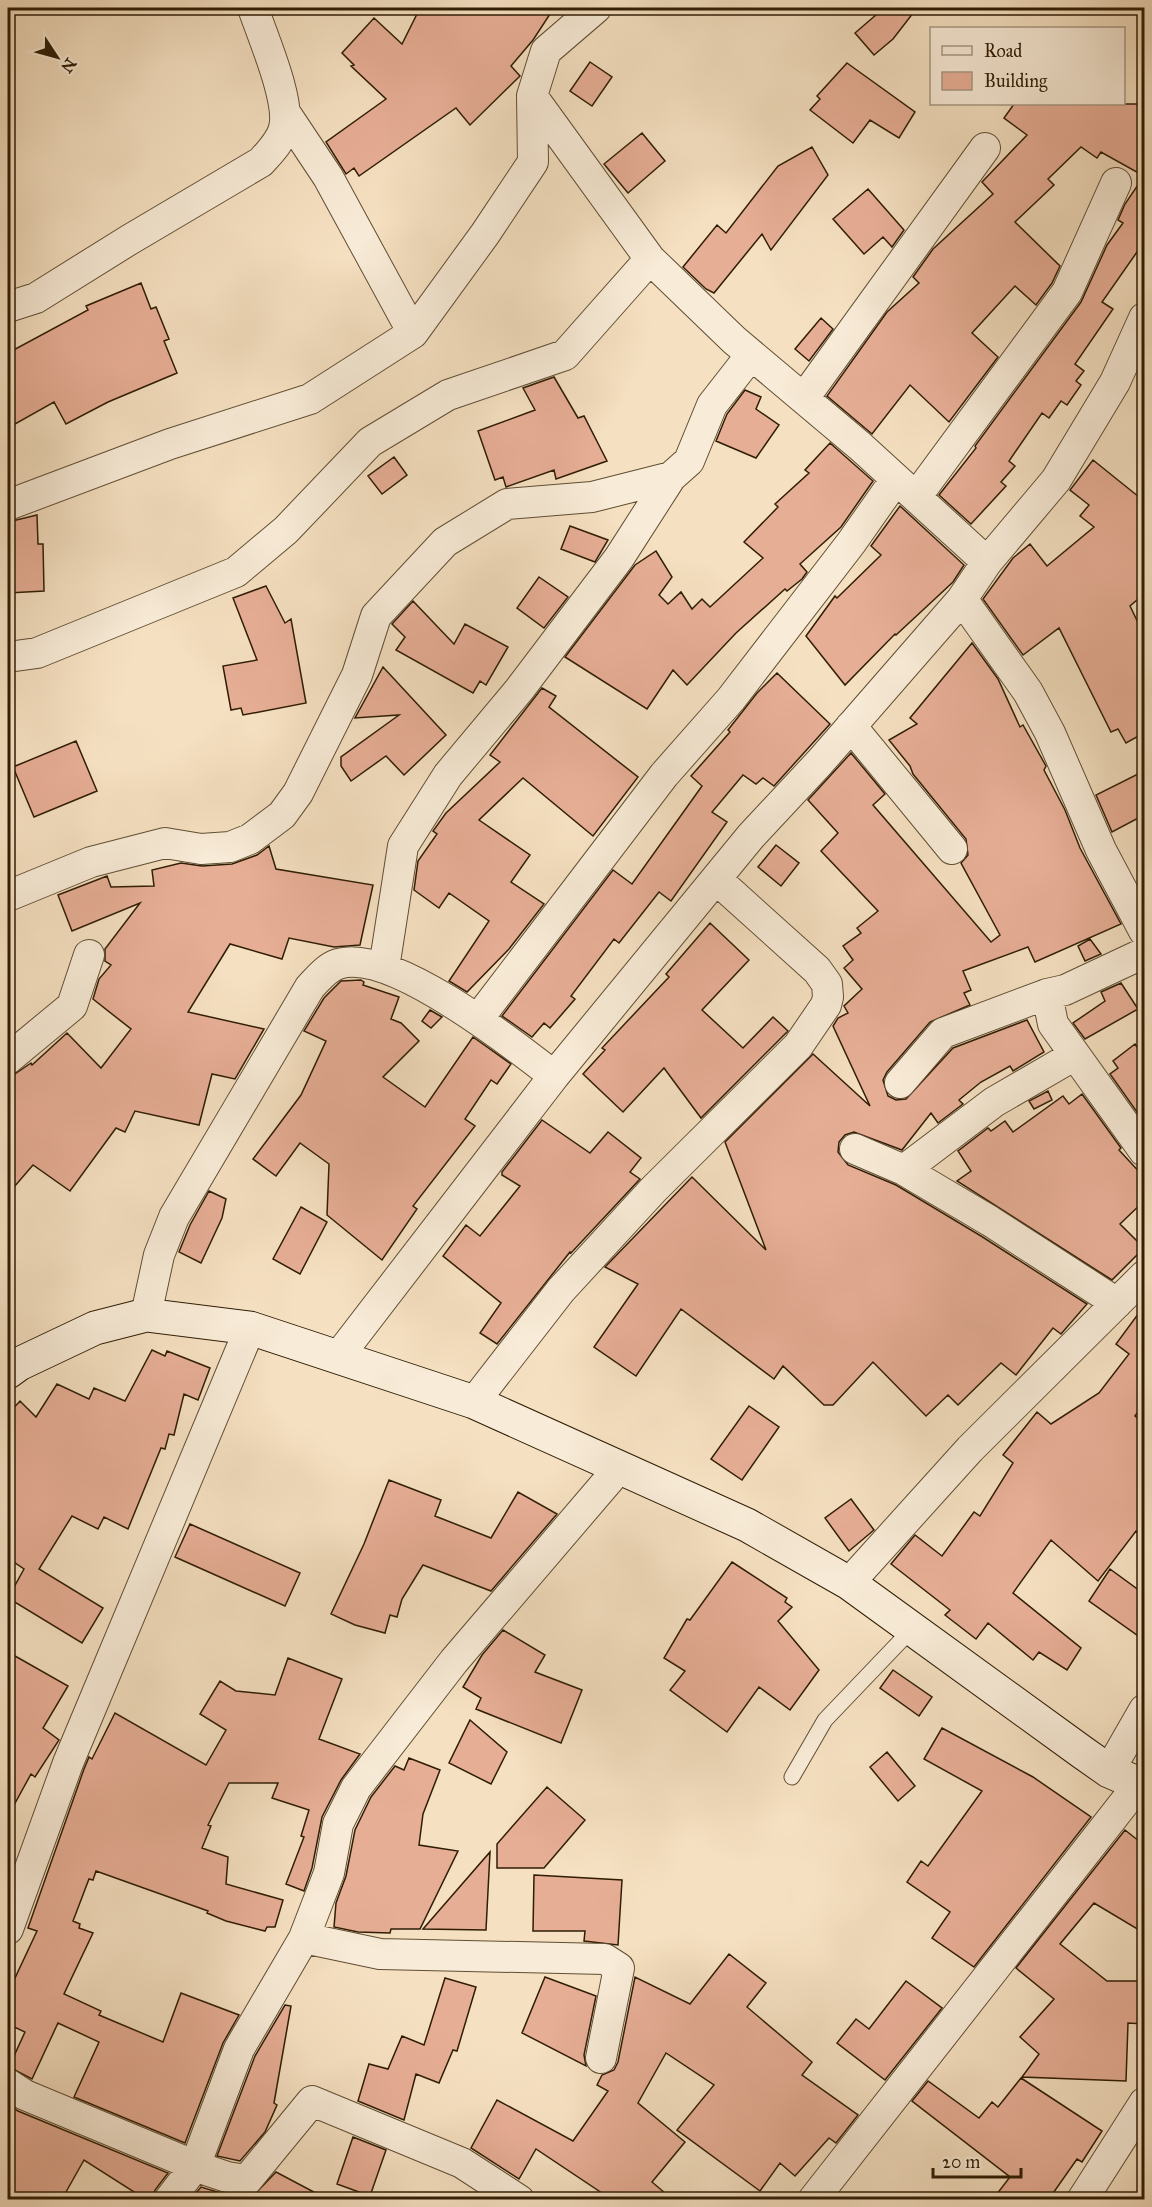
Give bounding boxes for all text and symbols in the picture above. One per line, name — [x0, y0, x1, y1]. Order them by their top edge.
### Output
north arrow — [27, 27, 87, 87]
legend — [930, 27, 1125, 105]
text: Road — [984, 40, 1022, 62]
text: N — [57, 54, 80, 77]
text: Building — [984, 70, 1048, 93]
scale bar — [933, 2141, 1022, 2179]
text: 20 m — [942, 2151, 980, 2173]

